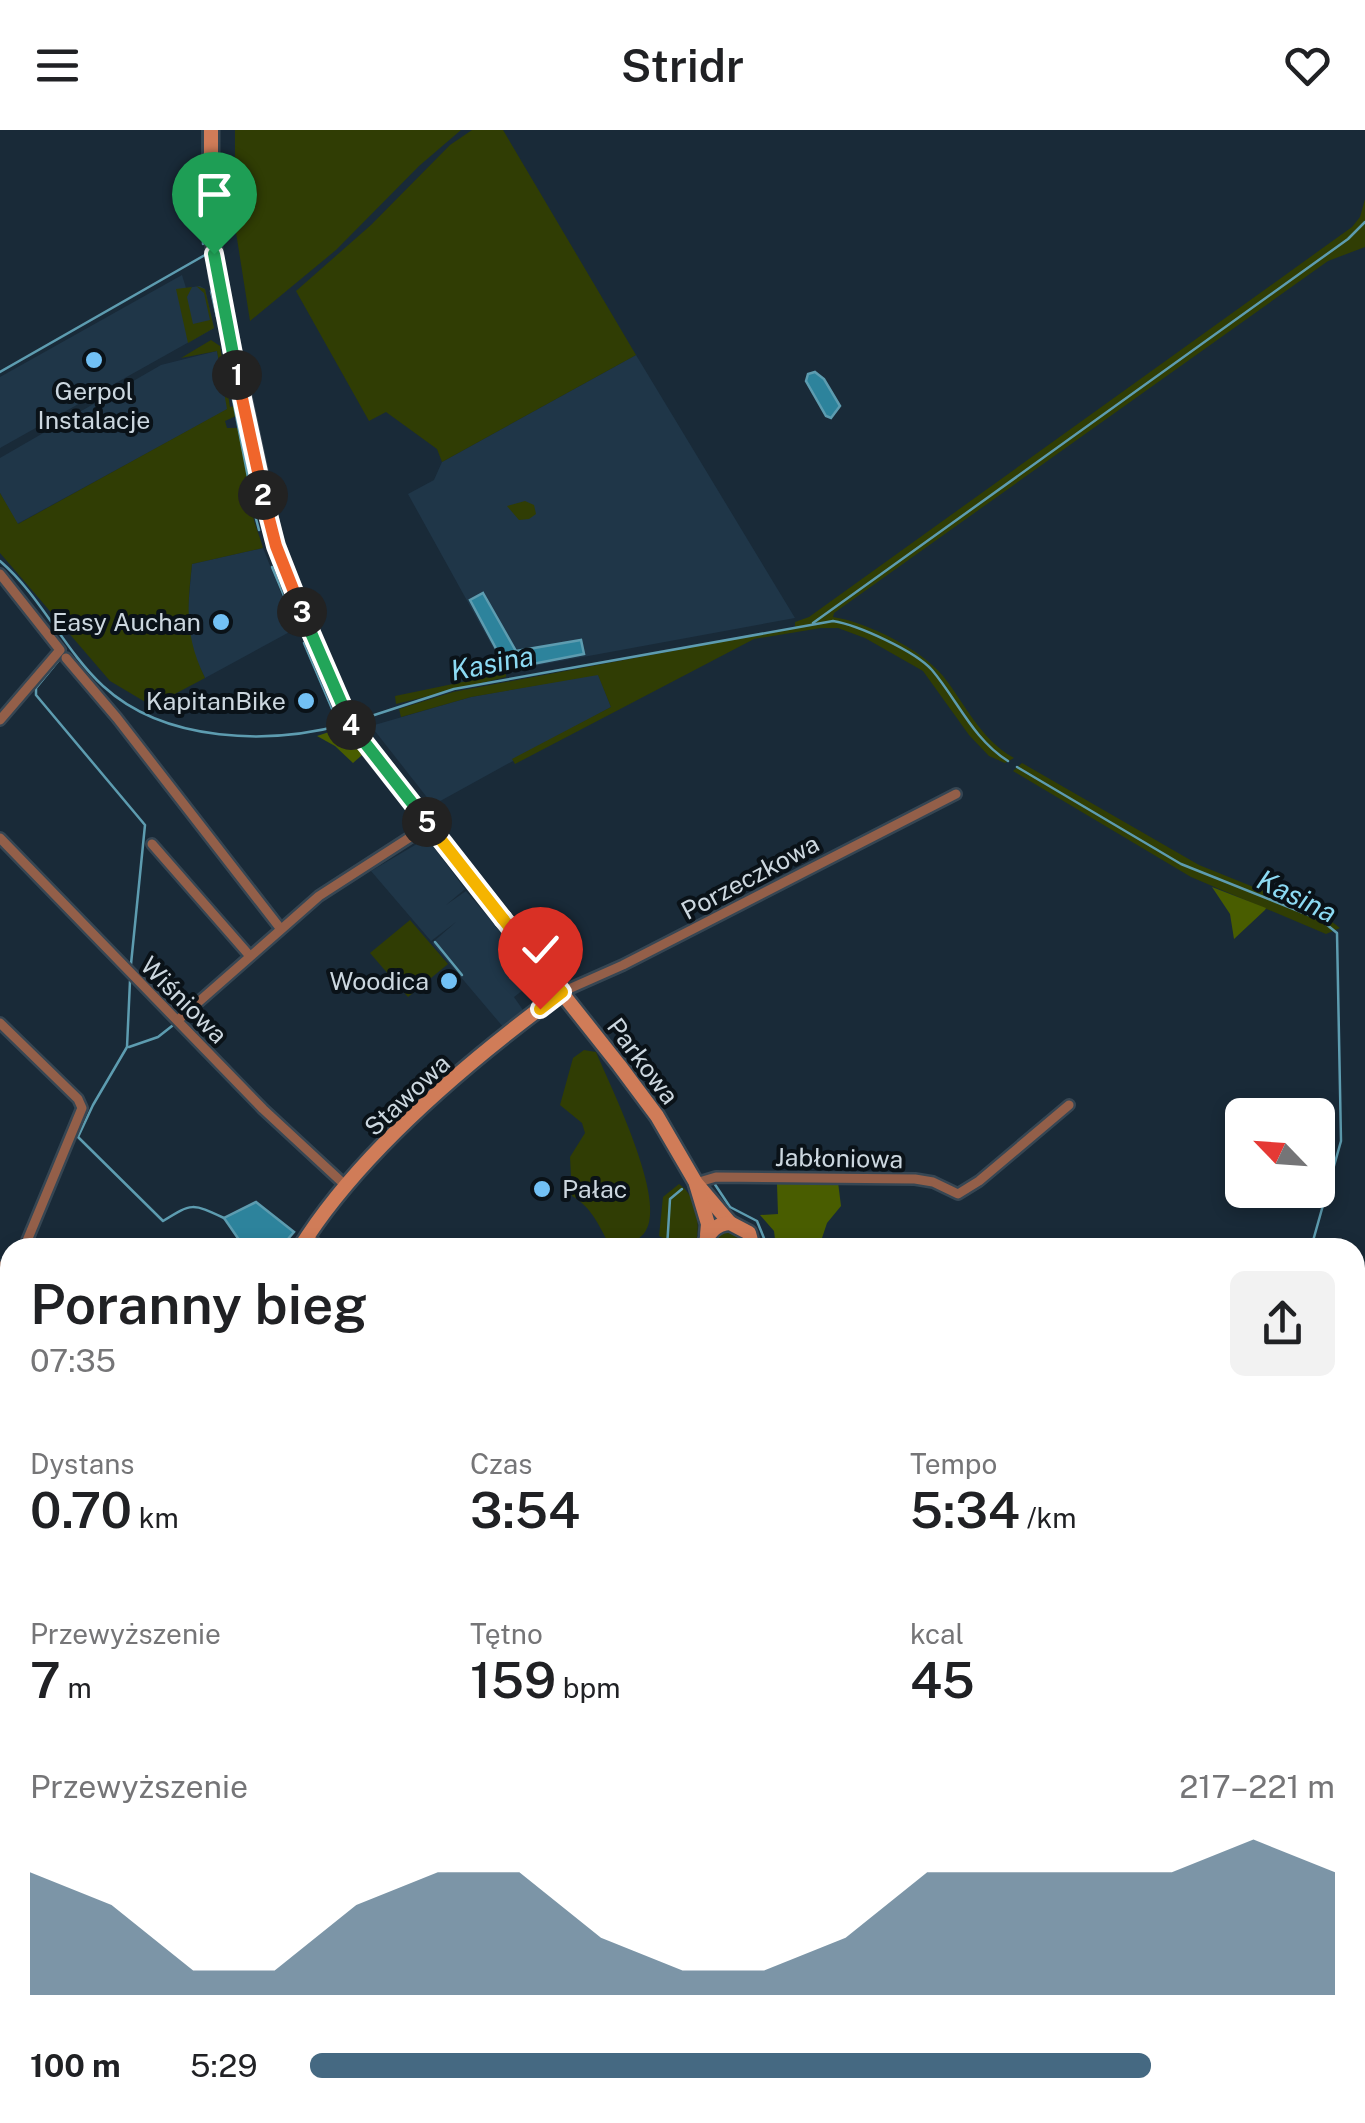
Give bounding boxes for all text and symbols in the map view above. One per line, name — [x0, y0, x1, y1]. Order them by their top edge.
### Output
icon: menu — [30, 38, 85, 93]
icon: heart — [1280, 38, 1335, 93]
text: Stridr — [621, 39, 744, 92]
pin — [172, 152, 257, 255]
icon: arrive — [187, 167, 242, 222]
marker: Gerpol Instalacje — [83, 349, 105, 371]
pin: 1 — [212, 350, 262, 400]
text: 1 — [231, 358, 243, 391]
place label: Gerpol Instalacje — [38, 376, 150, 435]
pin: 2 — [238, 470, 288, 520]
text: 2 — [254, 478, 272, 511]
pin: 3 — [277, 587, 327, 637]
text: 3 — [293, 595, 311, 628]
place label: Easy Auchan — [52, 607, 201, 637]
marker: Easy Auchan — [210, 611, 232, 633]
water label: Kasina — [448, 638, 536, 687]
place label: KapitanBike — [146, 686, 286, 716]
marker: KapitanBike — [295, 690, 317, 712]
pin: 4 — [326, 700, 376, 750]
text: 4 — [342, 708, 360, 741]
pin: 5 — [402, 797, 452, 847]
text: 5 — [418, 805, 436, 838]
street label: Porzeczkowa — [676, 828, 824, 926]
water label: Kasina — [1252, 862, 1342, 929]
pin — [498, 907, 583, 1010]
icon: check — [513, 922, 568, 977]
street label: Wiśniowa — [134, 950, 234, 1050]
place label: Woodica — [330, 966, 429, 996]
marker: Woodica — [438, 970, 460, 992]
street label: Parkowa — [601, 1012, 685, 1110]
street label: Stawowa — [358, 1048, 456, 1142]
north arrow — [1225, 1098, 1335, 1208]
map controls — [1225, 1098, 1335, 1208]
street label: Jabłoniowa — [775, 1142, 903, 1174]
place label: Pałac — [562, 1174, 627, 1204]
marker: Pałac — [531, 1178, 553, 1200]
button: share — [1230, 1271, 1335, 1376]
text: Poranny bieg — [30, 1272, 368, 1336]
text: 07:35 — [30, 1342, 116, 1379]
text: Dystans — [30, 1447, 134, 1480]
text: Czas — [470, 1447, 532, 1480]
text: Tempo — [910, 1447, 997, 1480]
text: 0.70 — [30, 1480, 132, 1539]
text: 3:54 — [470, 1480, 580, 1539]
text: 5:34 — [910, 1480, 1020, 1539]
text: km — [132, 1501, 179, 1534]
text: /km — [1020, 1501, 1076, 1534]
text: Przewyższenie — [30, 1617, 221, 1650]
text: Tętno — [470, 1617, 543, 1650]
text: kcal — [910, 1617, 964, 1650]
text: 7 — [30, 1650, 61, 1709]
text: 159 — [470, 1650, 556, 1709]
text: 45 — [910, 1650, 975, 1709]
text: m — [61, 1671, 92, 1704]
text: bpm — [556, 1671, 620, 1704]
text: Przewyższenie — [30, 1768, 248, 1805]
text: 217–221 m — [1179, 1768, 1335, 1805]
text: 100 m — [30, 2047, 121, 2084]
text: 5:29 — [190, 2047, 257, 2084]

